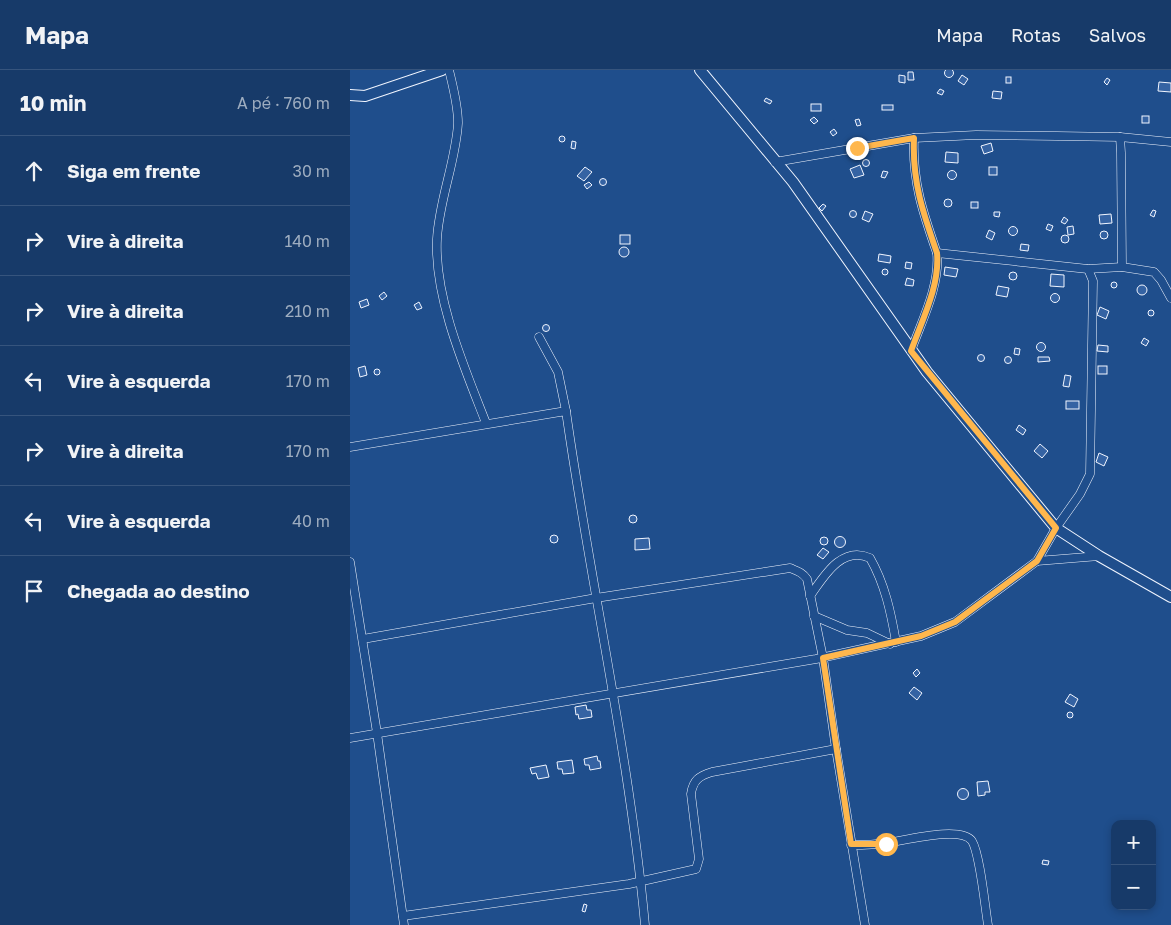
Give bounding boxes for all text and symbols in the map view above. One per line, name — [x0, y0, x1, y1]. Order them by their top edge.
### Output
text: Mapa — [25, 20, 89, 49]
text: Mapa — [936, 24, 983, 46]
text: Rotas — [1011, 24, 1061, 46]
text: Salvos — [1089, 24, 1146, 46]
text: 10 min — [20, 90, 87, 116]
text: A pé · 760 m — [237, 93, 330, 113]
route end — [846, 137, 869, 160]
icon: ahead — [20, 157, 48, 185]
text: Siga em frente — [67, 159, 201, 182]
text: 30 m — [293, 161, 330, 181]
icon: right — [20, 227, 48, 255]
text: Vire à direita — [67, 229, 184, 252]
text: 140 m — [284, 231, 330, 251]
icon: right — [20, 297, 48, 325]
text: Vire à direita — [67, 299, 184, 322]
text: 210 m — [285, 301, 330, 321]
icon: left — [20, 367, 48, 395]
text: Vire à esquerda — [67, 369, 210, 392]
text: 170 m — [286, 371, 330, 391]
icon: right — [20, 437, 48, 465]
text: Vire à direita — [67, 439, 184, 462]
text: 170 m — [286, 441, 330, 461]
icon: left — [20, 507, 48, 535]
text: Vire à esquerda — [67, 509, 210, 532]
text: 40 m — [292, 511, 330, 531]
icon: arrive — [20, 577, 48, 605]
text: Chegada ao destino — [67, 579, 250, 602]
map controls — [1111, 820, 1156, 910]
button: + — [1111, 820, 1156, 865]
route start — [875, 833, 898, 856]
button: − — [1111, 865, 1156, 910]

